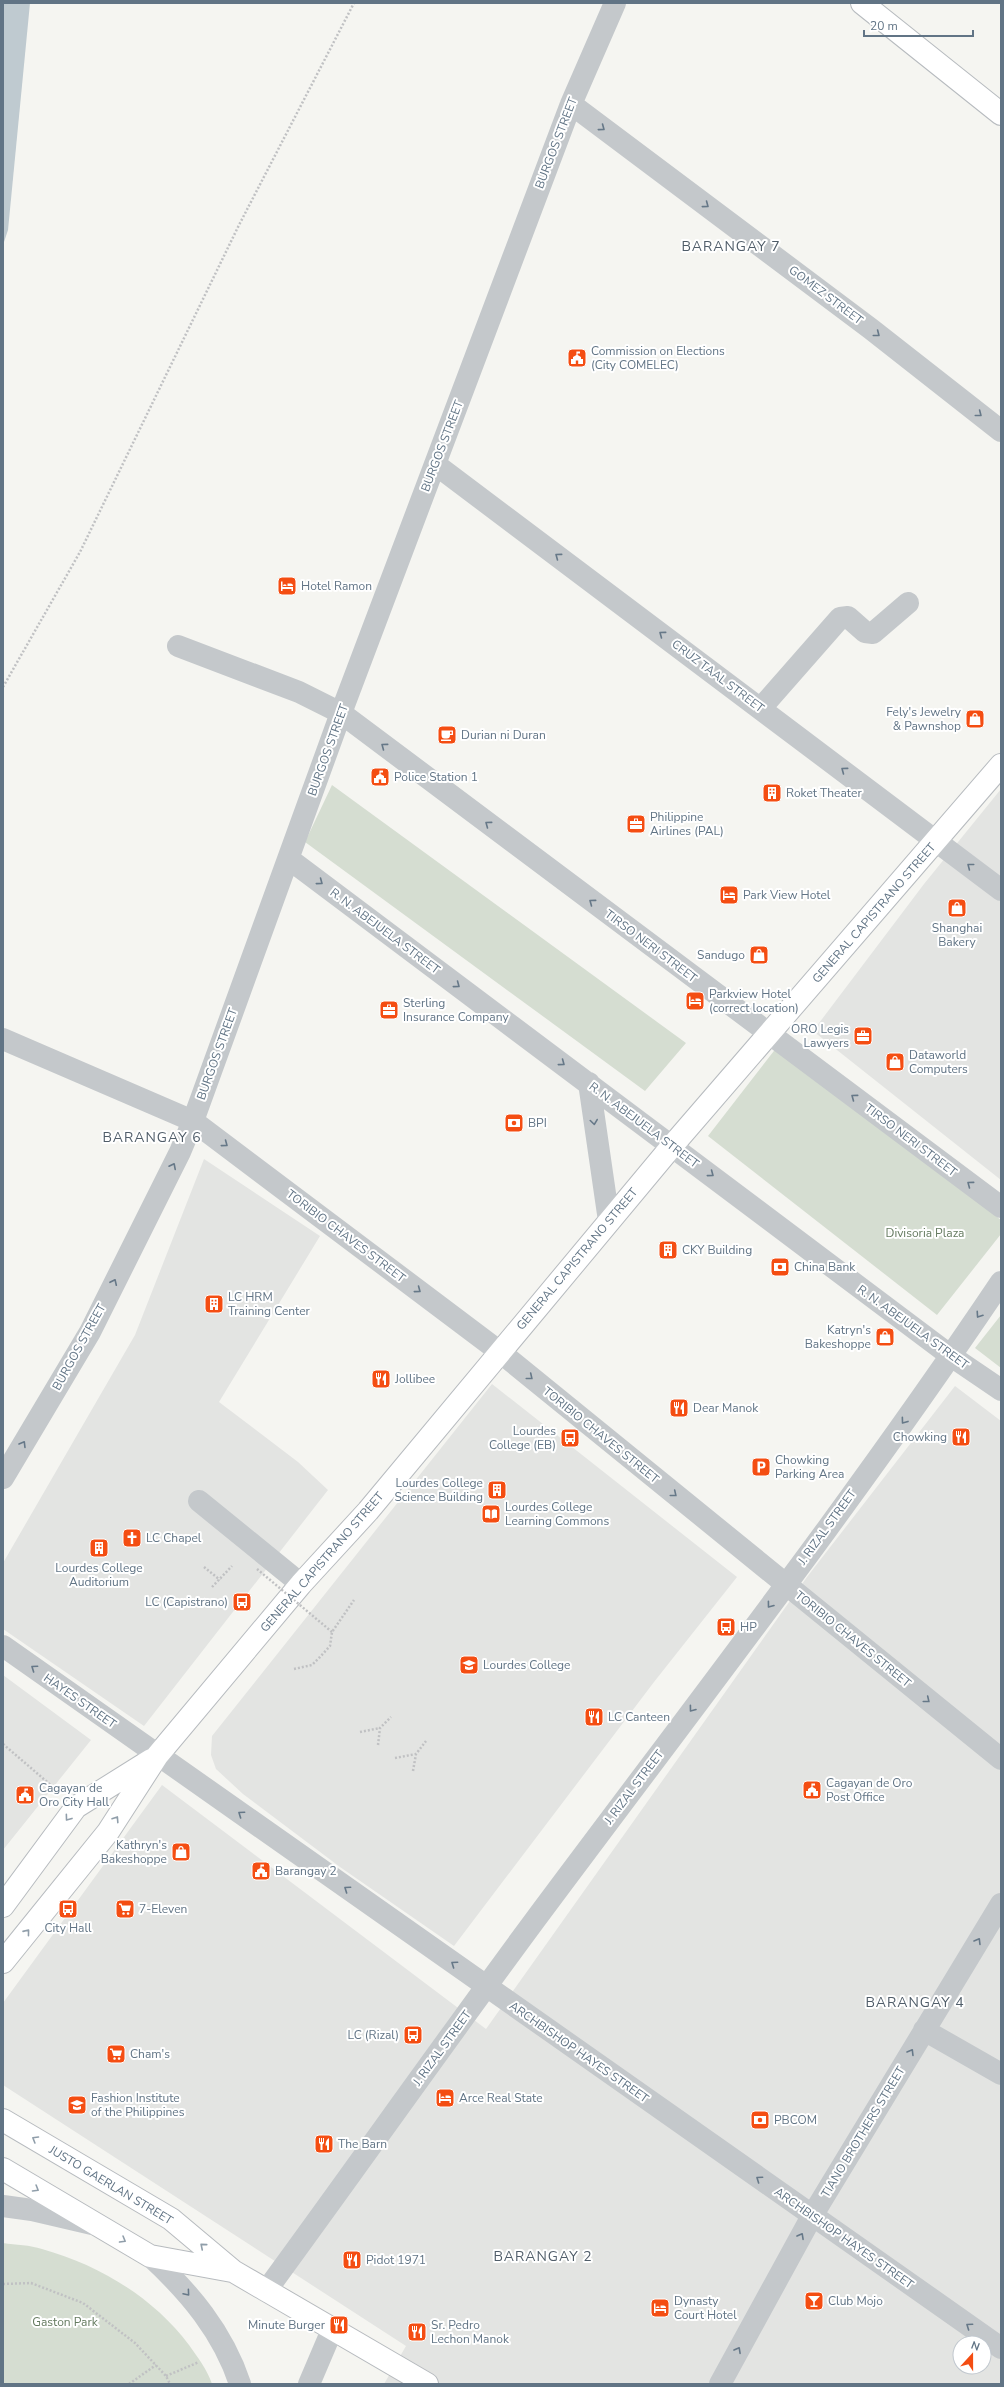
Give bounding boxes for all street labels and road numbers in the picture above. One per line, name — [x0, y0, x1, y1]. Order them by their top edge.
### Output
street label: BURGOS STREET — [531, 94, 581, 191]
street label: GOMEZ STREET — [786, 262, 867, 329]
street label: BURGOS STREET — [417, 397, 467, 494]
street label: CRUZ TAAL STREET — [668, 636, 768, 717]
street label: BURGOS STREET — [304, 701, 352, 798]
street label: GENERAL CAPISTRANO STREET — [809, 839, 940, 986]
street label: R. N. ABEJUELA STREET — [327, 884, 444, 978]
street label: TIRSO NERI STREET — [602, 906, 701, 986]
street label: BURGOS STREET — [193, 1005, 241, 1102]
street label: R. N. ABEJUELA STREET — [586, 1078, 703, 1172]
street label: TIRSO NERI STREET — [862, 1100, 961, 1180]
street label: GENERAL CAPISTRANO STREET — [513, 1184, 642, 1333]
street label: TORIBIO CHAVES STREET — [283, 1186, 409, 1286]
street label: R. N. ABEJUELA STREET — [854, 1281, 972, 1373]
street label: BURGOS STREET — [49, 1300, 110, 1393]
street label: TORIBIO CHAVES STREET — [540, 1383, 663, 1487]
street label: J. RIZAL STREET — [794, 1485, 860, 1569]
street label: GENERAL CAPISTRANO STREET — [257, 1488, 388, 1635]
street label: TORIBIO CHAVES STREET — [792, 1587, 915, 1691]
street label: HAYES STREET — [40, 1670, 120, 1732]
street label: J. RIZAL STREET — [600, 1746, 668, 1828]
street label: ARCHBISHOP HAYES STREET — [506, 1998, 653, 2107]
street label: J. RIZAL STREET — [409, 2006, 475, 2090]
street label: TIANO BROTHERS STREET — [817, 2063, 909, 2201]
street label: JUSTO GAERLAN STREET — [45, 2141, 177, 2229]
street label: ARCHBISHOP HAYES STREET — [771, 2184, 918, 2293]

